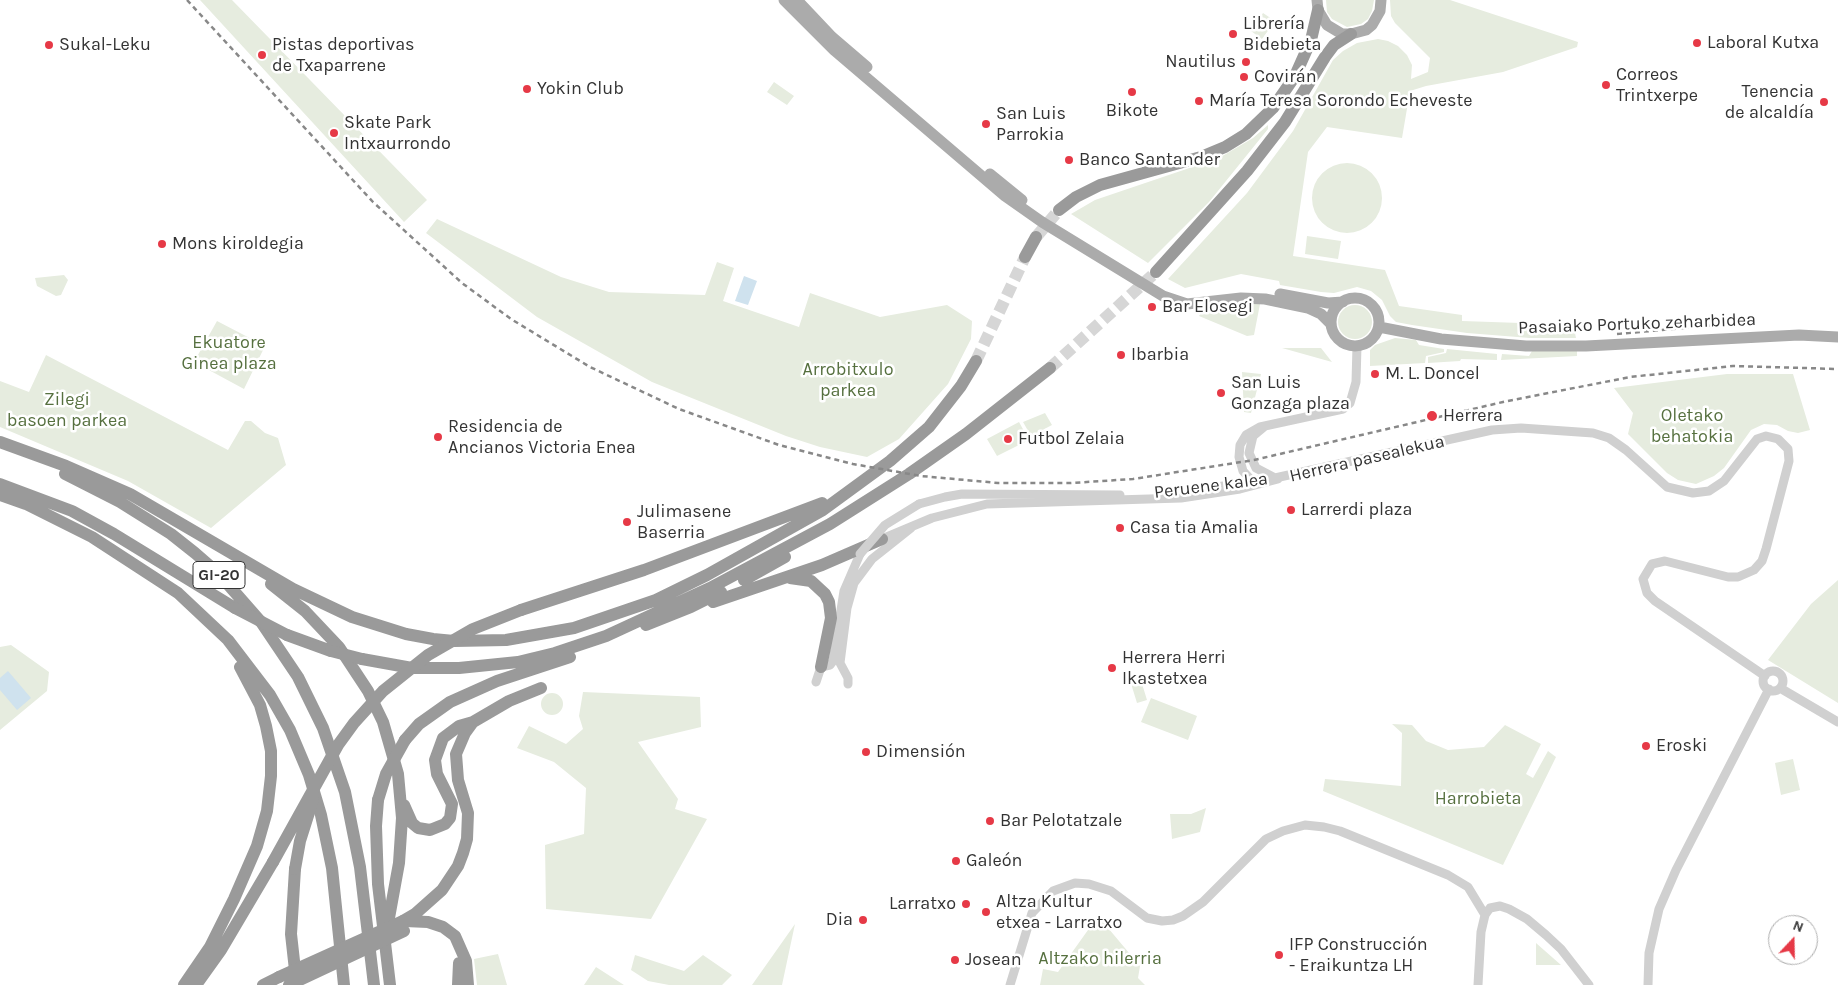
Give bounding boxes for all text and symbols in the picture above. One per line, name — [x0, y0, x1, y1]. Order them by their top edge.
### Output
place label: Librería Bidebieta — [1243, 13, 1321, 56]
marker: Librería Bidebieta — [1227, 28, 1239, 40]
place label: Laboral Kutxa — [1707, 32, 1819, 54]
place label: Sukal-Leku — [59, 34, 151, 56]
place label: Pistas deportivas de Txaparrene — [272, 34, 415, 76]
marker: Laboral Kutxa — [1691, 37, 1703, 49]
marker: Sukal-Leku — [43, 39, 55, 51]
marker: Pistas deportivas de Txaparrene — [256, 49, 268, 61]
place label: Nautilus — [1165, 51, 1236, 73]
marker: Nautilus — [1240, 56, 1252, 68]
place label: Correos Trintxerpe — [1616, 64, 1698, 106]
place label: Covirán — [1254, 66, 1317, 88]
marker: Covirán — [1238, 71, 1250, 83]
place label: Yokin Club — [537, 78, 624, 100]
marker: Correos Trintxerpe — [1600, 79, 1612, 91]
place label: Tenencia de alcaldía — [1725, 81, 1814, 124]
marker: Yokin Club — [521, 83, 533, 95]
marker: Bikote — [1126, 86, 1138, 98]
place label: María Teresa Sorondo Echeveste — [1209, 90, 1472, 112]
marker: María Teresa Sorondo Echeveste — [1193, 95, 1205, 107]
marker: Tenencia de alcaldía — [1818, 96, 1830, 108]
place label: Bikote — [1106, 100, 1158, 122]
place label: San Luis Parrokia — [996, 103, 1066, 146]
place label: Skate Park Intxaurrondo — [344, 112, 451, 154]
marker: San Luis Parrokia — [980, 118, 992, 130]
marker: Skate Park Intxaurrondo — [328, 127, 340, 139]
place label: Banco Santander — [1079, 149, 1220, 171]
marker: Banco Santander — [1063, 154, 1075, 166]
place label: Mons kiroldegia — [172, 233, 304, 255]
marker: Mons kiroldegia — [156, 238, 168, 250]
place label: Bar Elosegi — [1162, 296, 1253, 318]
marker: Bar Elosegi — [1146, 301, 1158, 313]
street label: Pasaiako Portuko zeharbidea — [1518, 309, 1756, 339]
park label: Ekuatore Ginea plaza — [181, 332, 277, 374]
place label: Ibarbia — [1131, 344, 1189, 366]
marker: Ibarbia — [1115, 349, 1127, 361]
park label: Arrobitxulo parkea — [803, 359, 893, 402]
place label: M. L. Doncel — [1385, 363, 1480, 385]
marker: M. L. Doncel — [1369, 368, 1381, 380]
place label: San Luis Gonzaga plaza — [1231, 372, 1350, 414]
marker: San Luis Gonzaga plaza — [1215, 387, 1227, 399]
park label: Zilegi basoen parkea — [7, 389, 127, 432]
place label: Herrera — [1443, 405, 1503, 427]
park label: Oletako behatokia — [1651, 405, 1733, 448]
marker: Herrera — [1425, 409, 1439, 423]
place label: Residencia de Ancianos Victoria Enea — [448, 416, 636, 458]
place label: Futbol Zelaia — [1018, 428, 1125, 450]
marker: Residencia de Ancianos Victoria Enea — [432, 431, 444, 443]
street label: Herrera pasealekua — [1287, 431, 1447, 487]
marker: Futbol Zelaia — [1002, 433, 1014, 445]
street label: Peruene kalea — [1153, 468, 1269, 504]
place label: Larrerdi plaza — [1301, 499, 1412, 521]
place label: Julimasene Baserria — [637, 501, 731, 544]
marker: Larrerdi plaza — [1285, 504, 1297, 516]
marker: Julimasene Baserria — [621, 516, 633, 528]
place label: Casa tia Amalia — [1130, 517, 1258, 539]
marker: Casa tia Amalia — [1114, 522, 1126, 534]
road number: GI-20 — [193, 562, 245, 588]
place label: Herrera Herri Ikastetxea — [1122, 647, 1226, 690]
marker: Herrera Herri Ikastetxea — [1106, 662, 1118, 674]
place label: Eroski — [1656, 735, 1707, 757]
marker: Eroski — [1640, 740, 1652, 752]
place label: Dimensión — [876, 741, 966, 763]
marker: Dimensión — [860, 746, 872, 758]
park label: Harrobieta — [1435, 788, 1521, 810]
place label: Bar Pelotatzale — [1000, 810, 1122, 832]
marker: Bar Pelotatzale — [984, 815, 996, 827]
place label: Galeón — [966, 850, 1022, 872]
marker: Galeón — [950, 855, 962, 867]
place label: Altza Kultur etxea - Larratxo — [996, 891, 1122, 934]
place label: Larratxo — [889, 893, 956, 915]
marker: Larratxo — [960, 898, 972, 910]
marker: Altza Kultur etxea - Larratxo — [980, 906, 992, 918]
place label: Dia — [826, 909, 853, 931]
marker: Dia — [857, 914, 869, 926]
north arrow — [1768, 915, 1818, 965]
text: N — [1790, 917, 1806, 936]
place label: IFP Construcción - Eraikuntza LH — [1289, 934, 1428, 976]
park label: Altzako hilerria — [1038, 948, 1162, 970]
place label: Josean — [965, 949, 1022, 971]
marker: IFP Construcción - Eraikuntza LH — [1273, 949, 1285, 961]
marker: Josean — [949, 954, 961, 966]

